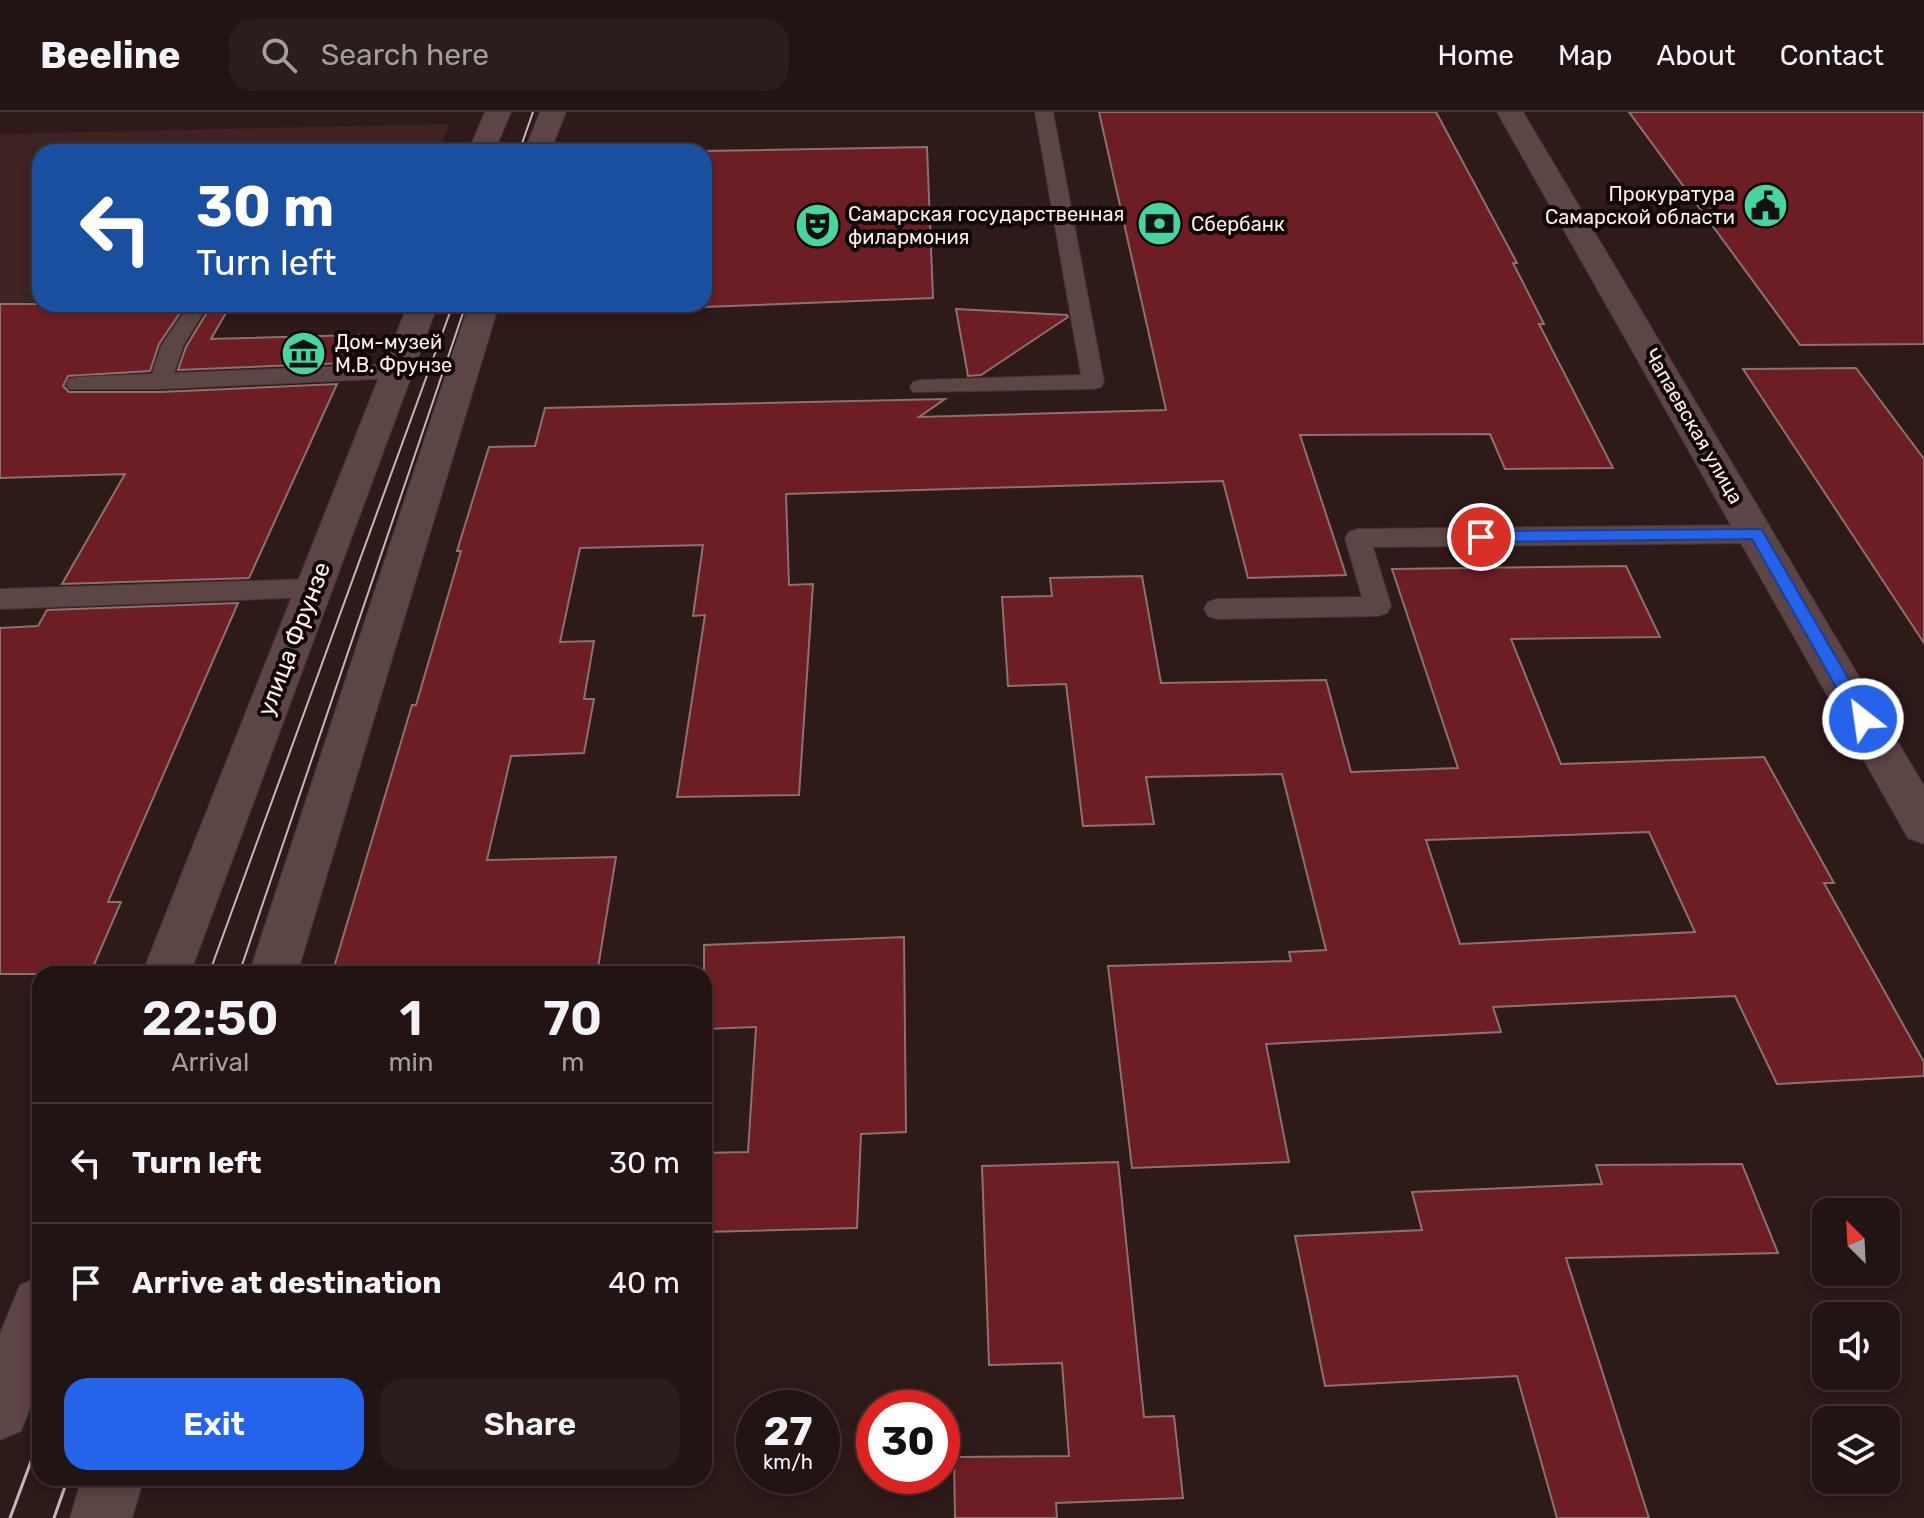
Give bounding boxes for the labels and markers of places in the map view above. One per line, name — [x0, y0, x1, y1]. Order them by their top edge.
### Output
place label: Прокуратура Самарской области — [1545, 182, 1735, 229]
public building icon: Прокуратура Самарской области — [1742, 182, 1790, 230]
bank icon: Сбербанк — [1136, 200, 1184, 248]
theatre icon: Самарская государственная филармония — [793, 201, 841, 249]
place label: Самарская государственная филармония — [848, 202, 1124, 249]
place label: Сбербанк — [1191, 212, 1285, 236]
museum icon: Дом-музей М.В. Фрунзе — [280, 329, 328, 377]
place label: Дом-музей М.В. Фрунзе — [335, 330, 452, 377]
pin — [1447, 503, 1515, 571]

